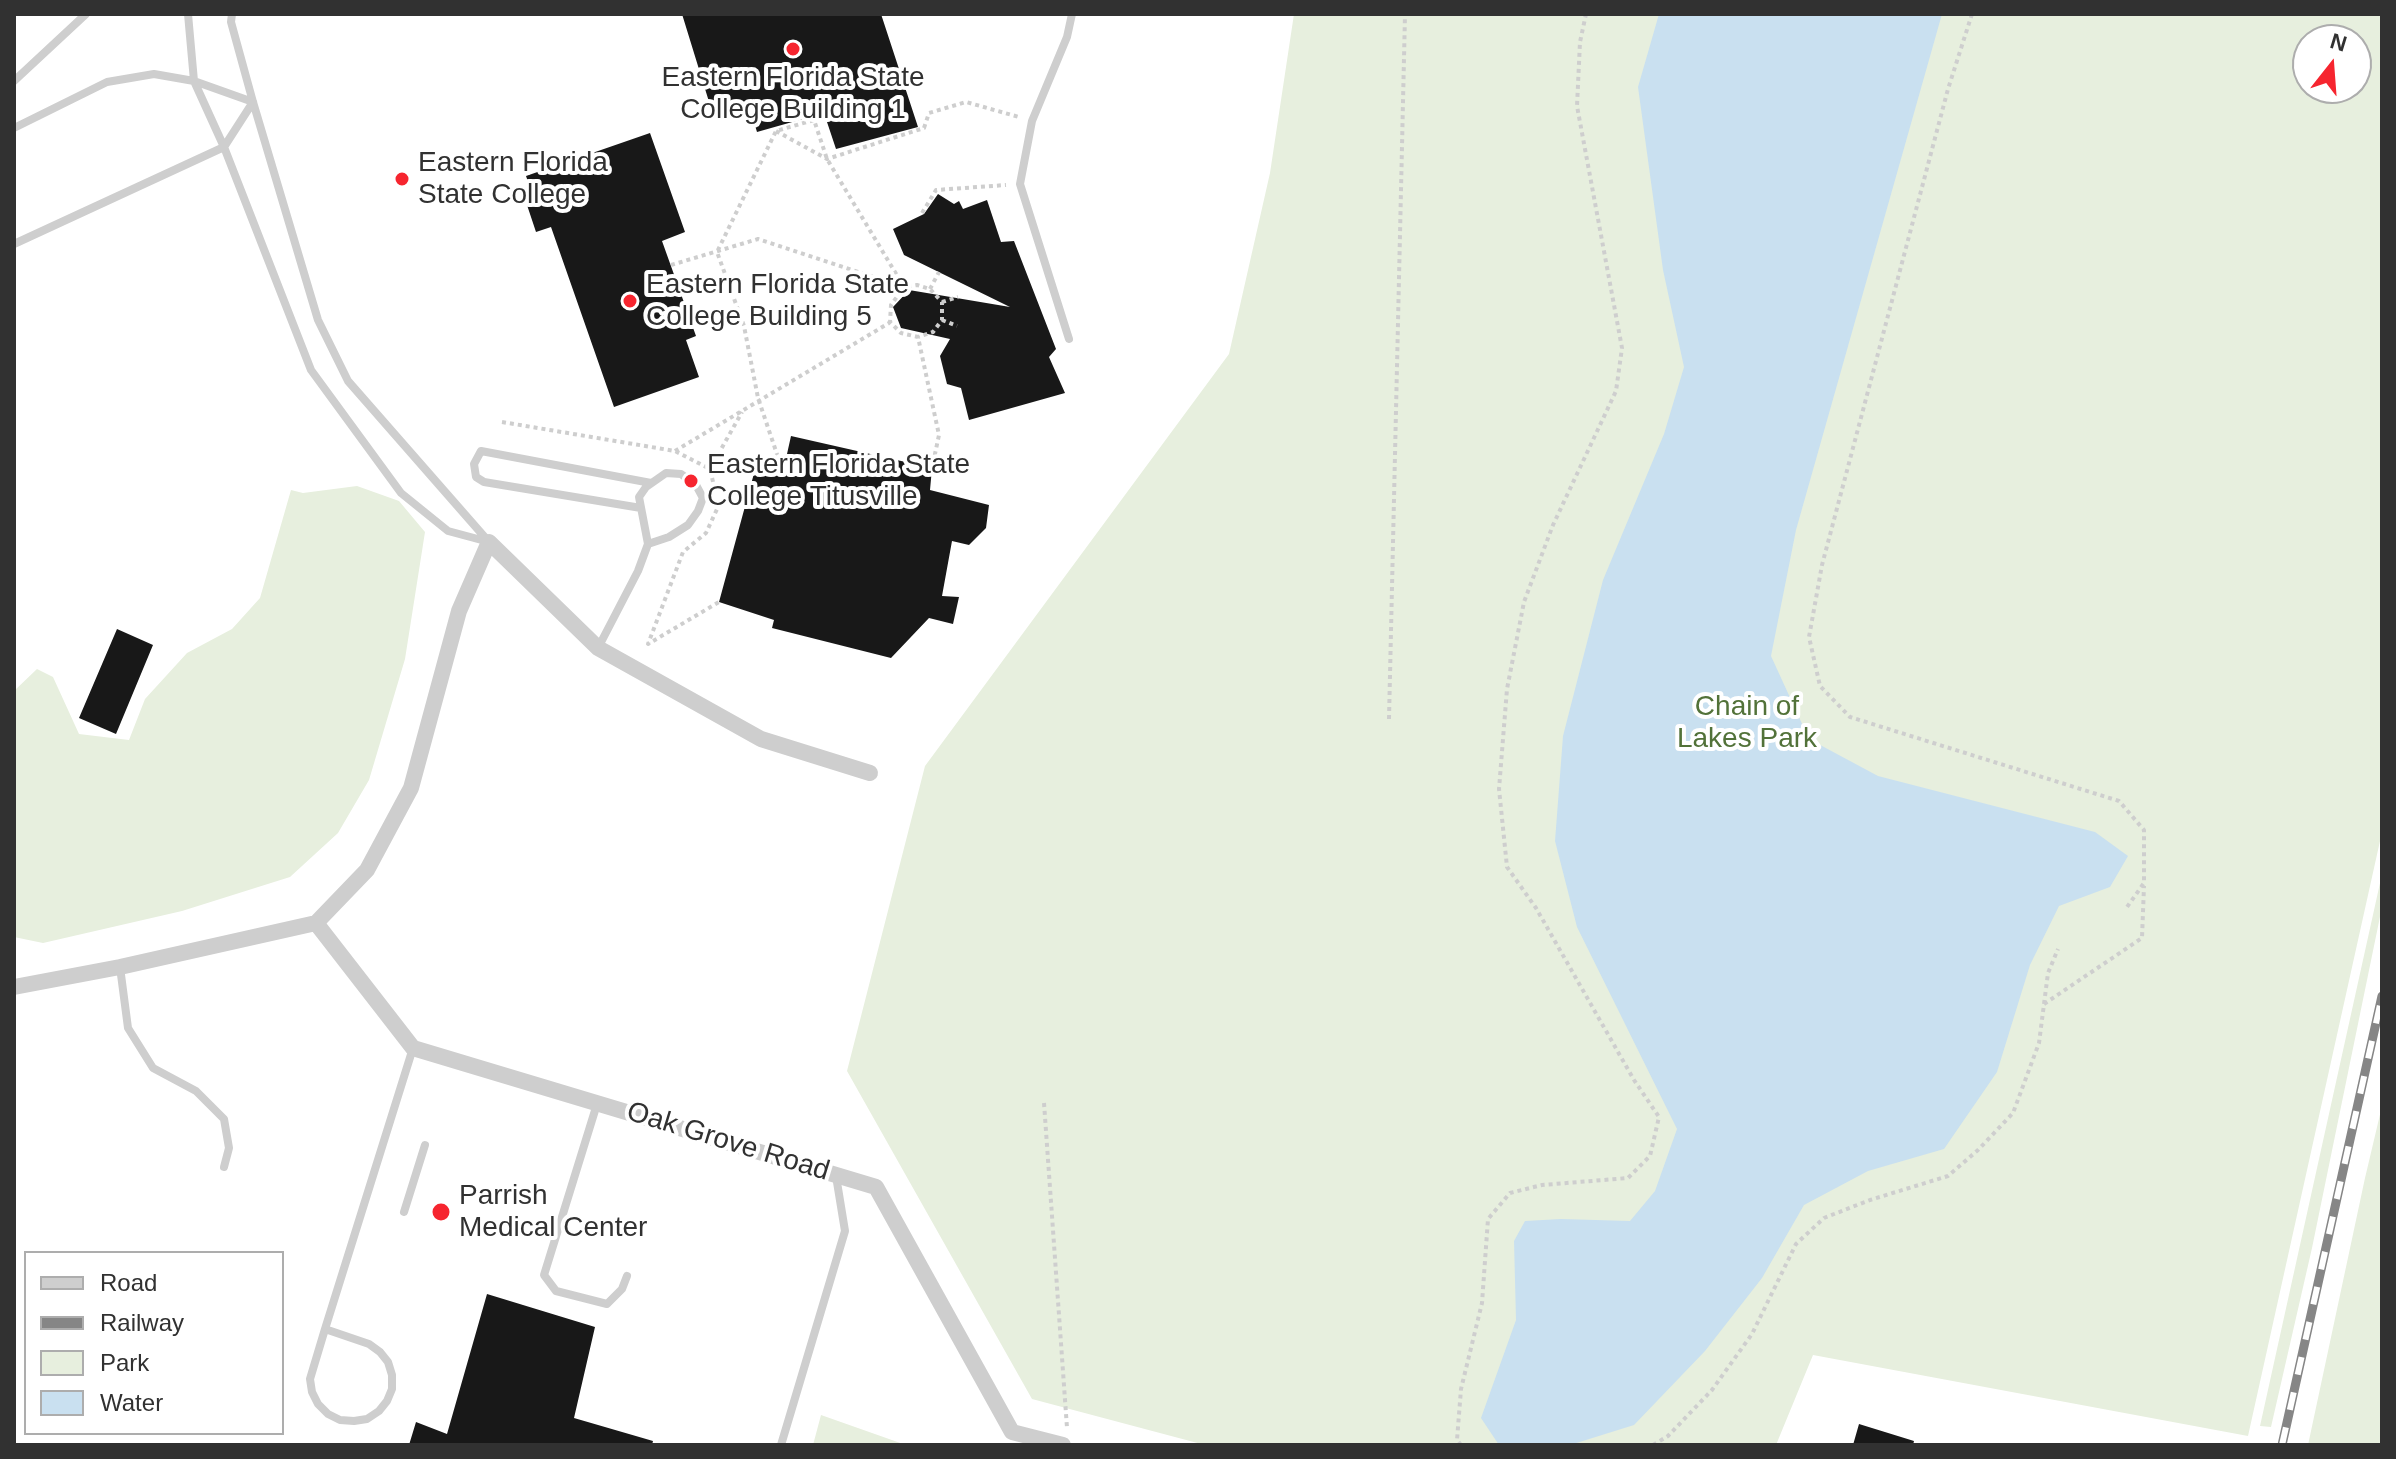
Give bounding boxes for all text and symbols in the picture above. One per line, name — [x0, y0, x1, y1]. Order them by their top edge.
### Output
north arrow — [2292, 24, 2372, 104]
text: N — [2327, 28, 2350, 57]
marker: Eastern Florida State College Building 1 — [784, 40, 802, 58]
place label: Eastern Florida State College Building 1 — [661, 61, 925, 127]
place label: Eastern Florida State College — [418, 146, 608, 212]
marker: Eastern Florida State College — [393, 170, 411, 188]
place label: Eastern Florida State College Building 5 — [646, 268, 909, 334]
marker: Eastern Florida State College Building 5 — [621, 292, 639, 310]
place label: Eastern Florida State College Titusville — [707, 448, 970, 514]
marker: Eastern Florida State College Titusville — [682, 472, 700, 490]
park label: Chain of Lakes Park — [1677, 690, 1817, 756]
street label: Oak Grove Road — [623, 1095, 833, 1189]
place label: Parrish Medical Center — [459, 1179, 647, 1245]
marker: Parrish Medical Center — [430, 1201, 452, 1223]
legend — [24, 1251, 284, 1435]
text: Road — [100, 1269, 157, 1296]
text: Railway — [100, 1309, 184, 1336]
text: Park — [100, 1349, 149, 1376]
text: Water — [100, 1389, 163, 1416]

